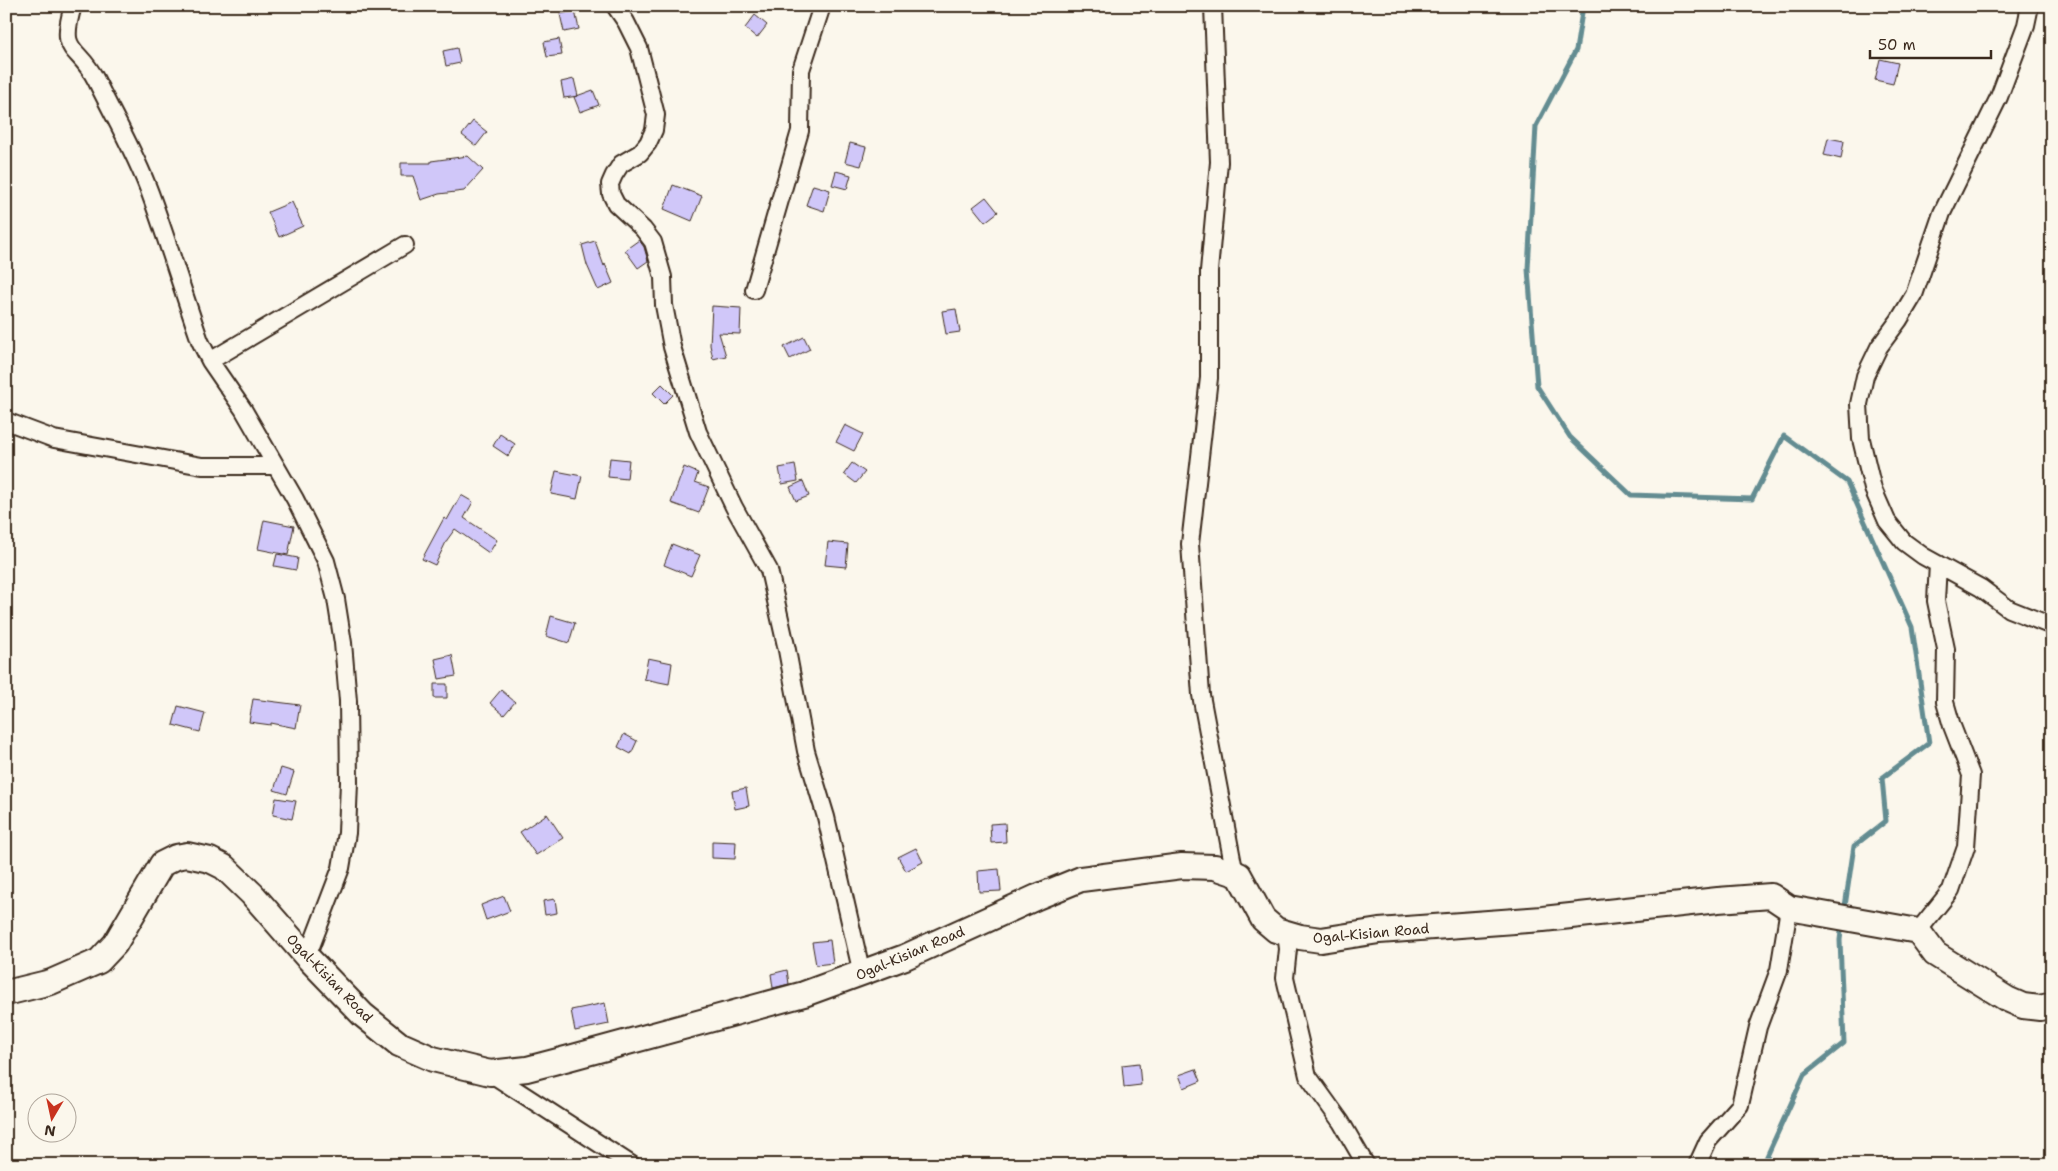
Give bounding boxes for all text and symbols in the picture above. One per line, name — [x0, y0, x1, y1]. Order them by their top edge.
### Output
scale bar — [1870, 28, 1992, 60]
text: 50 m — [1878, 35, 1916, 55]
street label: Ogal-Kisian Road — [1312, 919, 1430, 947]
street label: Ogal-Kisian Road — [853, 922, 967, 984]
street label: Ogal-Kisian Road — [283, 930, 377, 1026]
north arrow — [28, 1094, 78, 1144]
text: N — [43, 1121, 57, 1141]

